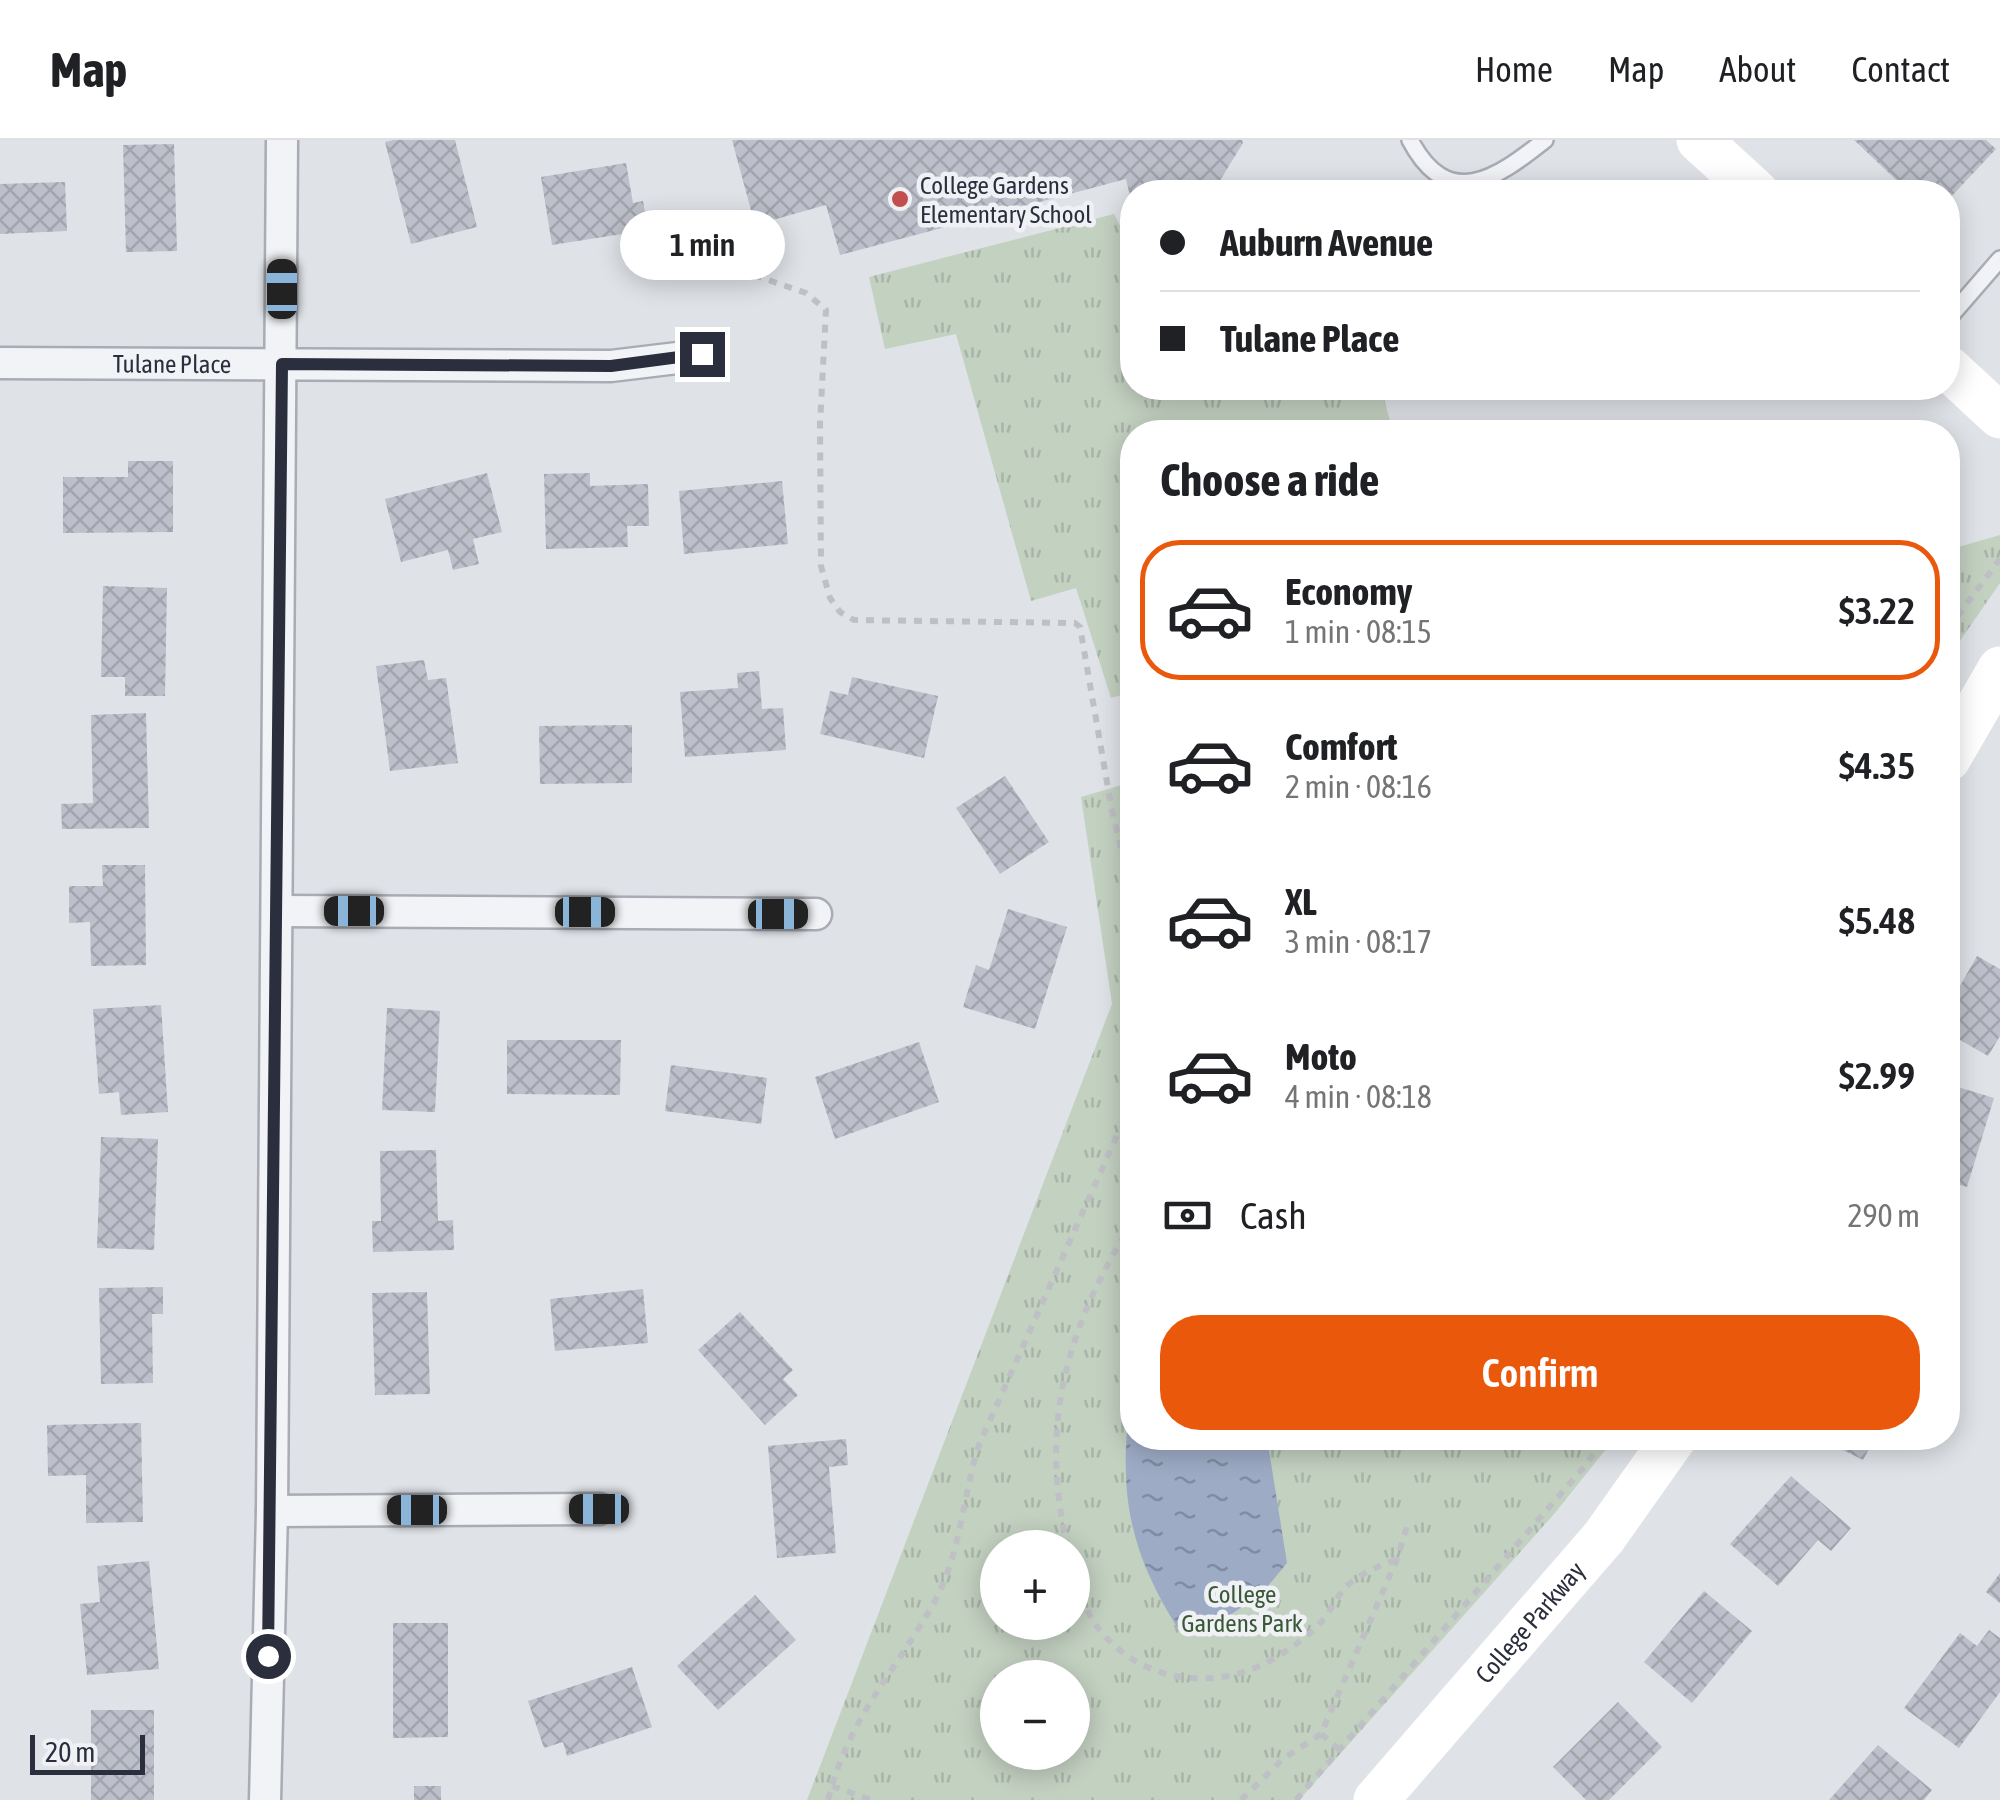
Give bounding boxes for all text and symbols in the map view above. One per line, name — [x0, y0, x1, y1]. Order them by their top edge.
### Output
text: Map — [50, 42, 127, 97]
text: Home — [1475, 49, 1553, 89]
text: Map — [1608, 49, 1664, 89]
text: About — [1719, 49, 1796, 89]
text: Contact — [1851, 49, 1950, 89]
place label: College Gardens Elementary School — [920, 171, 1092, 228]
marker: College Gardens Elementary School — [889, 188, 911, 210]
callout: 1 min — [620, 209, 784, 279]
text: Auburn Avenue — [1220, 221, 1433, 264]
text: 1 min — [670, 226, 735, 263]
car — [267, 259, 297, 319]
text: Tulane Place — [1220, 317, 1399, 360]
route end — [680, 332, 725, 377]
street label: Tulane Place — [113, 350, 231, 378]
text: Choose a ride — [1160, 454, 1379, 506]
icon: car — [1165, 565, 1255, 655]
text: Economy — [1285, 570, 1412, 613]
text: $3.22 — [1839, 589, 1915, 632]
text: 1 min · 08:15 — [1285, 613, 1432, 650]
icon: car — [1165, 720, 1255, 810]
text: Comfort — [1285, 725, 1397, 768]
text: $4.35 — [1839, 744, 1915, 787]
text: 2 min · 08:16 — [1285, 768, 1432, 805]
icon: car — [1165, 875, 1255, 965]
text: XL — [1285, 880, 1317, 923]
car — [324, 896, 384, 926]
car — [555, 897, 615, 927]
car — [748, 899, 808, 929]
text: $5.48 — [1839, 899, 1915, 942]
text: 3 min · 08:17 — [1285, 923, 1432, 960]
icon: car — [1165, 1030, 1255, 1120]
text: Moto — [1285, 1035, 1357, 1078]
text: $2.99 — [1839, 1054, 1915, 1097]
text: 4 min · 08:18 — [1285, 1078, 1432, 1115]
icon: cash — [1160, 1188, 1215, 1243]
text: Cash — [1240, 1194, 1307, 1237]
text: 290 m — [1847, 1197, 1920, 1234]
button: Confirm — [1160, 1315, 1920, 1430]
car — [569, 1494, 629, 1524]
car — [387, 1495, 447, 1525]
map controls — [980, 1530, 1090, 1770]
button: + — [980, 1530, 1090, 1640]
street label: College Parkway — [1470, 1556, 1590, 1689]
park label: College Gardens Park — [1181, 1580, 1303, 1637]
route start — [246, 1634, 291, 1679]
button: − — [980, 1660, 1090, 1770]
scale bar — [30, 1730, 145, 1774]
text: 20 m — [45, 1736, 95, 1768]

